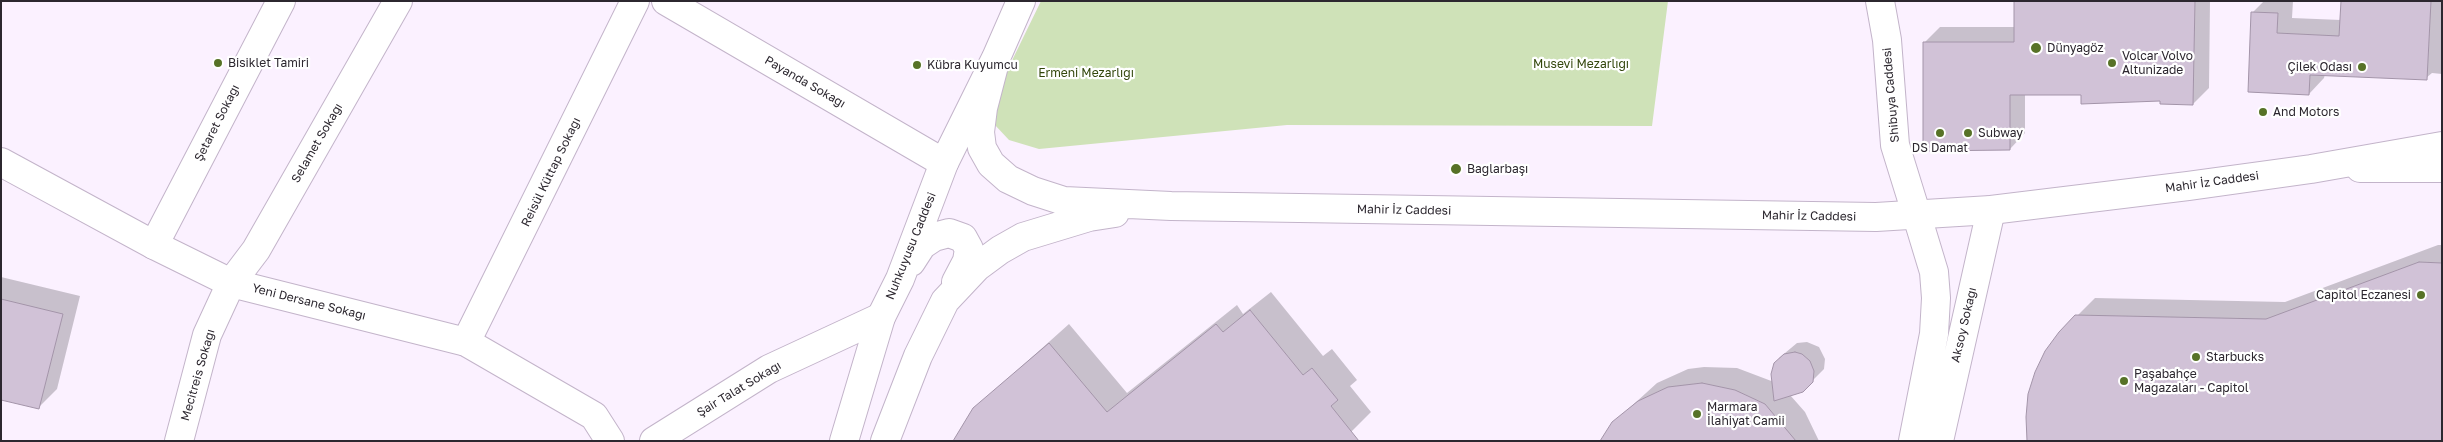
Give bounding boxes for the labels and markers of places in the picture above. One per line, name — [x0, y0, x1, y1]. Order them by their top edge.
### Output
marker: Dünyagöz — [2029, 41, 2043, 55]
place label: Dünyagöz — [2047, 41, 2104, 55]
place label: Volcar Volvo Altunizade — [2122, 49, 2193, 77]
place label: Bisiklet Tamiri — [228, 56, 309, 70]
marker: Bisiklet Tamiri — [212, 57, 224, 69]
marker: Volcar Volvo Altunizade — [2106, 57, 2118, 69]
place label: Kübra Kuyumcu — [927, 58, 1018, 72]
marker: Kübra Kuyumcu — [911, 59, 923, 71]
place label: Çilek Odası — [2288, 60, 2352, 74]
marker: Çilek Odası — [2356, 61, 2368, 73]
place label: And Motors — [2273, 105, 2339, 119]
marker: And Motors — [2257, 106, 2269, 118]
place label: Subway — [1978, 126, 2023, 140]
marker: DS Damat — [1934, 127, 1946, 139]
marker: Subway — [1962, 127, 1974, 139]
place label: DS Damat — [1912, 141, 1968, 155]
marker: Bağlarbaşı — [1449, 162, 1463, 176]
place label: Bağlarbaşı — [1467, 162, 1528, 176]
place label: Capitol Eczanesi — [2316, 288, 2411, 302]
marker: Capitol Eczanesi — [2415, 289, 2427, 301]
place label: Starbucks — [2206, 350, 2264, 364]
marker: Starbucks — [2190, 351, 2202, 363]
place label: Paşabahçe Mağazaları - Capitol — [2134, 367, 2249, 395]
marker: Paşabahçe Mağazaları - Capitol — [2118, 375, 2130, 387]
place label: Marmara İlahiyat Camii — [1707, 400, 1785, 428]
marker: Marmara İlahiyat Camii — [1691, 408, 1703, 420]

